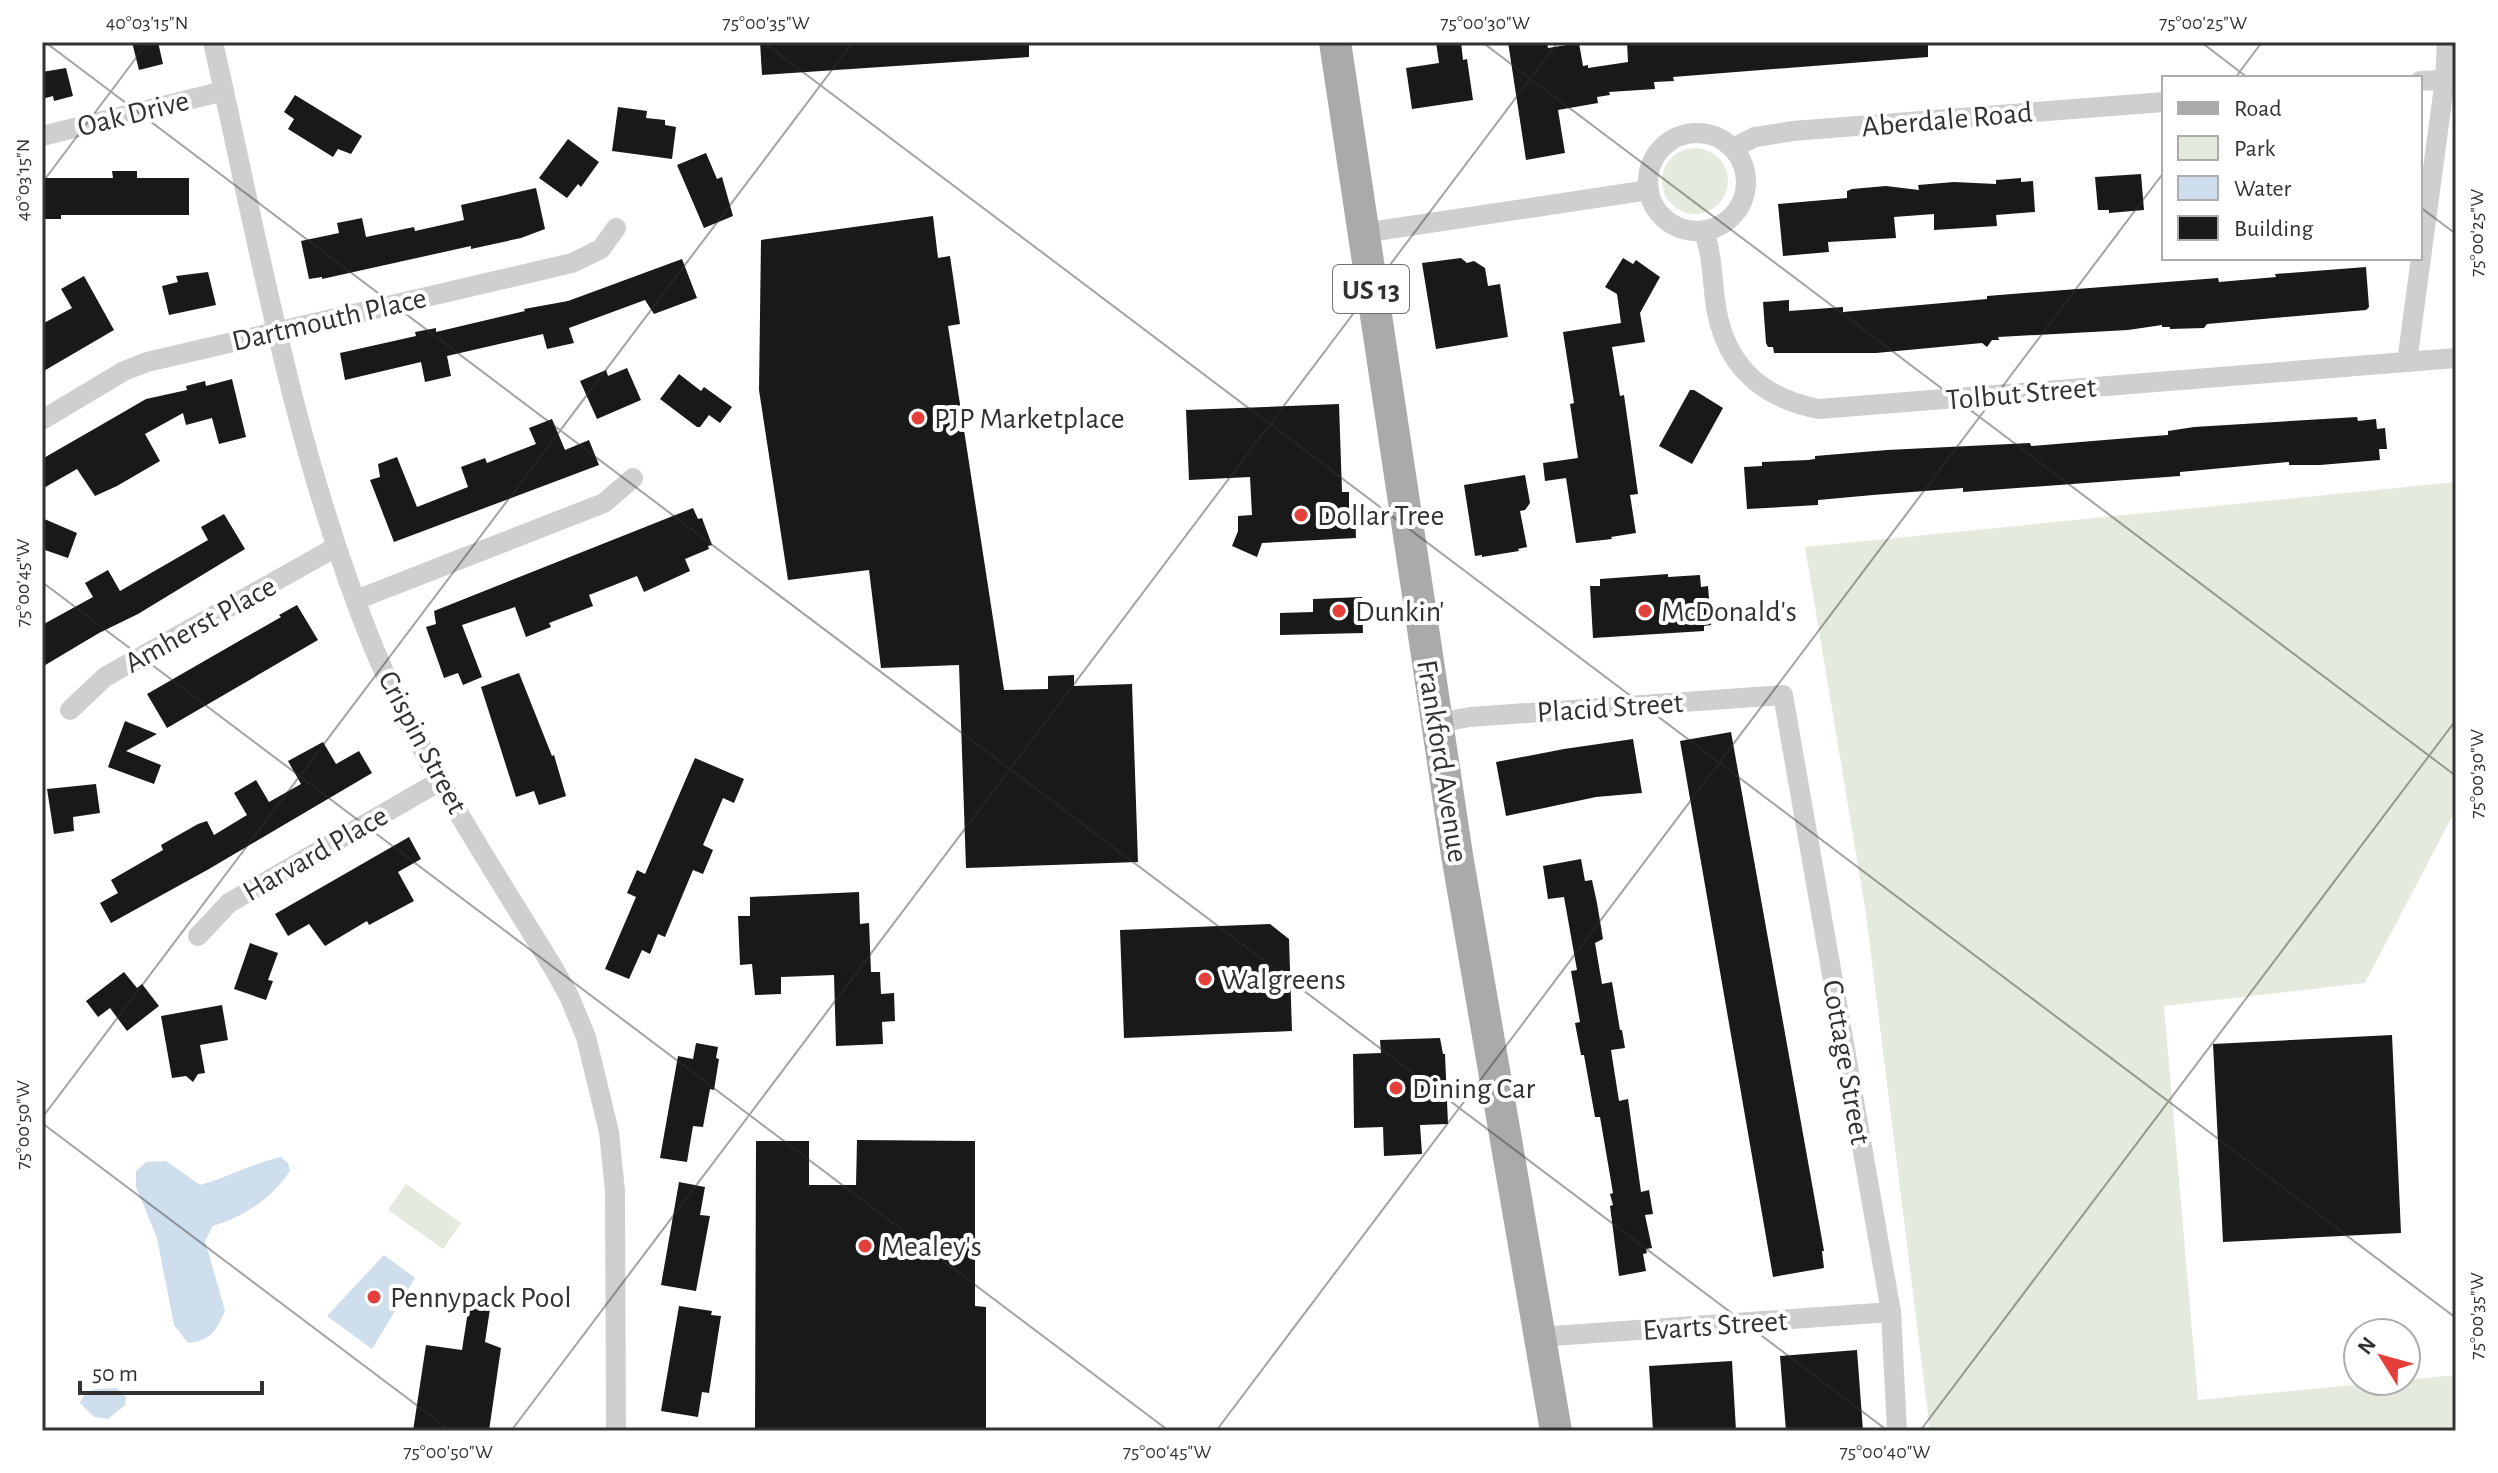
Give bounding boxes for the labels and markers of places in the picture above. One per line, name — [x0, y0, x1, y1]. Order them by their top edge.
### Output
place label: PJP Marketplace — [934, 404, 1125, 434]
marker: PJP Marketplace — [909, 409, 927, 427]
place label: Dollar Tree — [1317, 501, 1444, 531]
marker: Dollar Tree — [1292, 506, 1310, 524]
place label: Dunkin' — [1355, 597, 1444, 627]
place label: McDonald's — [1661, 597, 1797, 627]
marker: Dunkin' — [1330, 602, 1348, 620]
marker: McDonald's — [1636, 602, 1654, 620]
place label: Walgreens — [1221, 965, 1346, 995]
marker: Walgreens — [1196, 970, 1214, 988]
place label: Dining Car — [1412, 1074, 1536, 1104]
marker: Dining Car — [1387, 1079, 1405, 1097]
place label: Mealey's — [881, 1232, 982, 1262]
marker: Mealey's — [856, 1237, 874, 1255]
place label: Pennypack Pool — [390, 1283, 572, 1313]
marker: Pennypack Pool — [365, 1288, 383, 1306]

